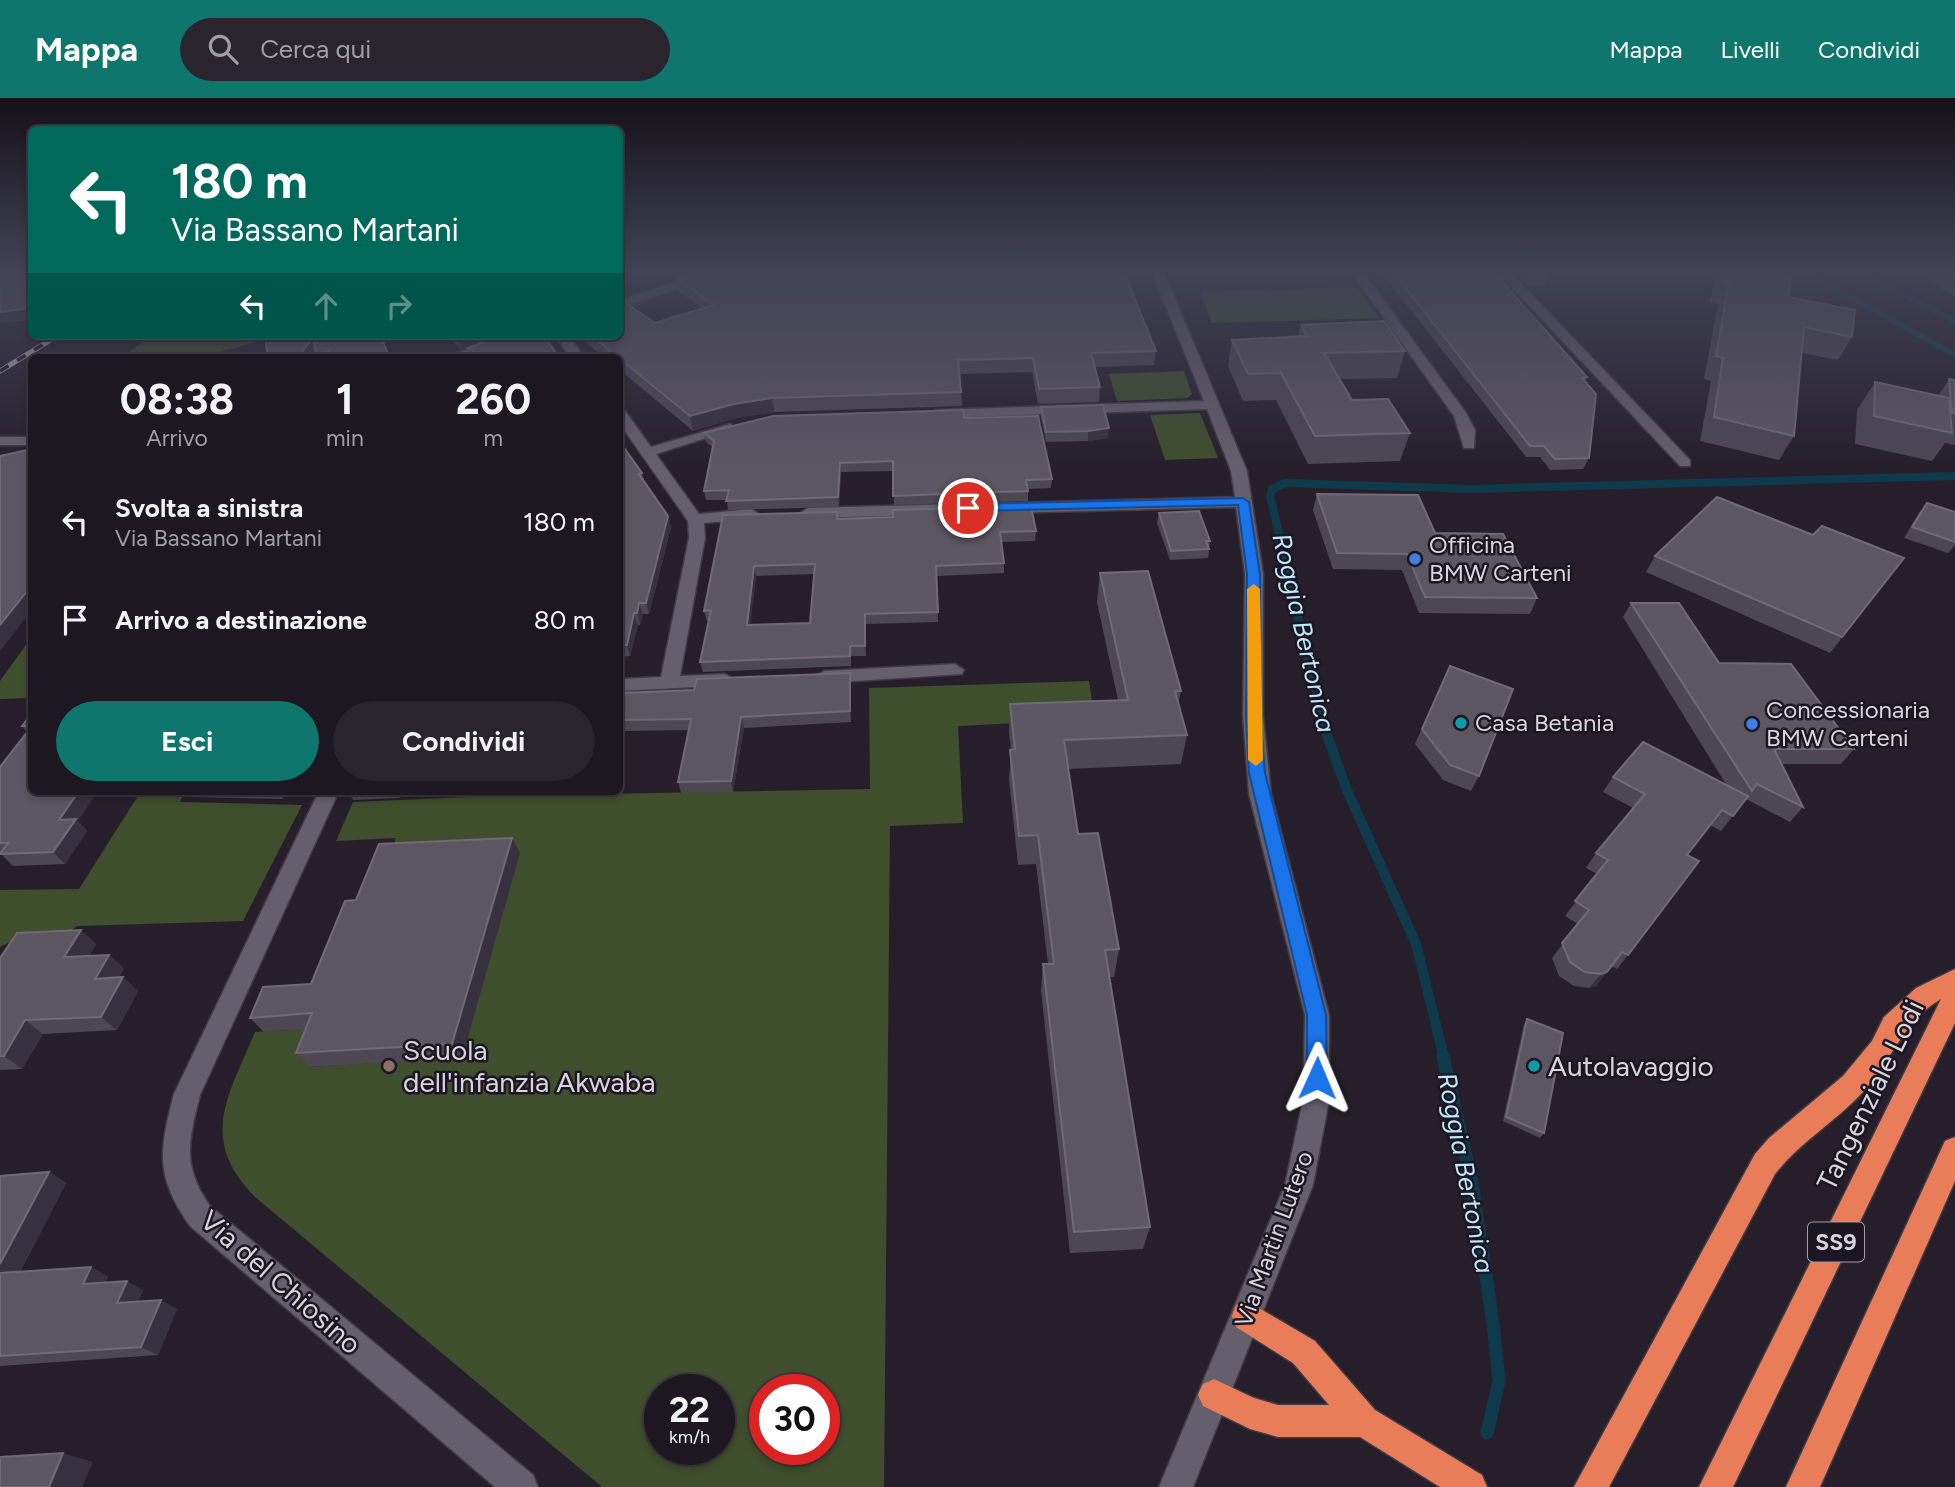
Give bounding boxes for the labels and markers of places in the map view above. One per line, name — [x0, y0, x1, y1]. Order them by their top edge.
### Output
pin — [938, 478, 998, 538]
place label: Officina BMW Carteni — [1429, 530, 1572, 587]
marker: Officina BMW Carteni — [1407, 551, 1423, 567]
place label: Concessionaria BMW Carteni — [1766, 695, 1930, 752]
place label: Casa Betania — [1475, 708, 1614, 737]
marker: Casa Betania — [1453, 715, 1469, 731]
marker: Concessionaria BMW Carteni — [1744, 716, 1760, 732]
place label: Scuola dell'infanzia Akwaba — [403, 1033, 655, 1099]
place label: Autolavaggio — [1548, 1049, 1714, 1083]
marker: Scuola dell'infanzia Akwaba — [381, 1058, 397, 1074]
marker: Autolavaggio — [1526, 1058, 1542, 1074]

